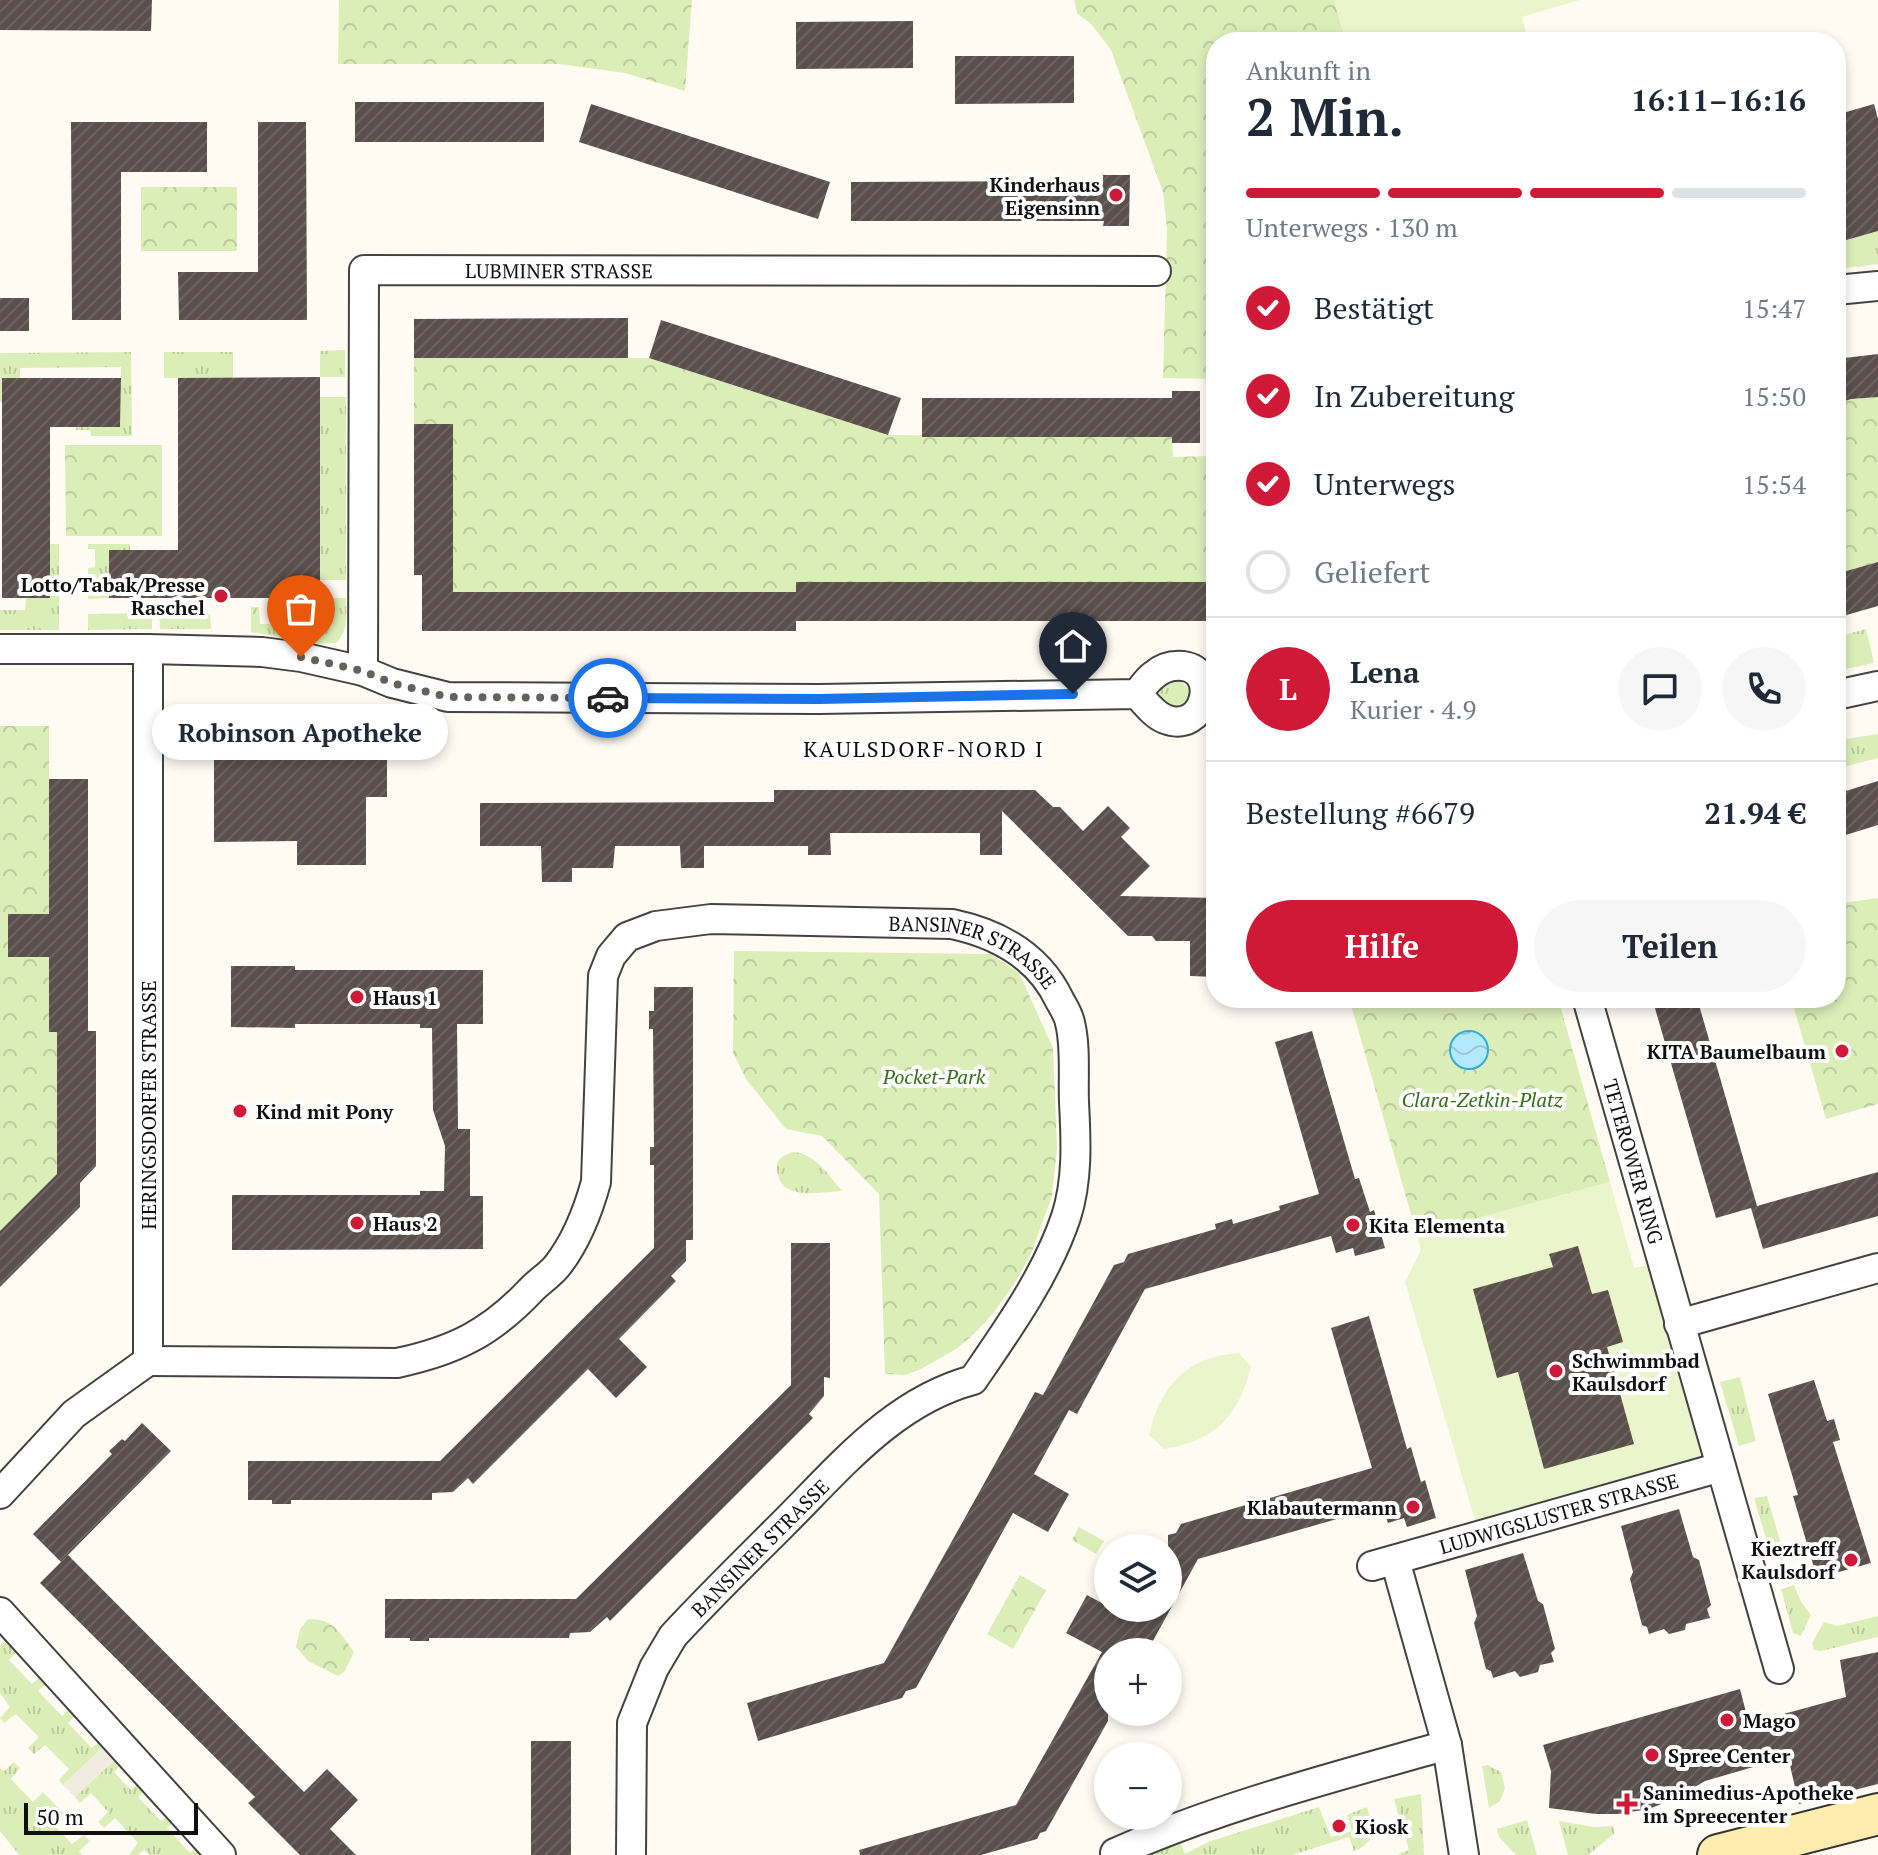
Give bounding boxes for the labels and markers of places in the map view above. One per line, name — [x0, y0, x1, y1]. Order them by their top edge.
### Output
place label: Kinderhaus Eigensinn — [990, 171, 1100, 221]
marker: Kinderhaus Eigensinn — [1107, 186, 1125, 204]
place label: Lotto/Tabak/Presse Raschel — [21, 571, 205, 621]
pin — [267, 575, 335, 657]
marker: Lotto/Tabak/Presse Raschel — [212, 587, 230, 605]
pin — [1039, 612, 1107, 694]
callout: Robinson Apotheke — [153, 705, 449, 761]
place label: Haus 1 — [373, 984, 438, 1011]
marker: Haus 1 — [348, 988, 366, 1006]
place label: KITA Baumelbaum — [1647, 1038, 1827, 1065]
marker: KITA Baumelbaum — [1833, 1042, 1851, 1060]
place label: Kind mit Pony — [256, 1098, 394, 1125]
marker: Kind mit Pony — [231, 1102, 249, 1120]
place label: Haus 2 — [373, 1210, 438, 1237]
place label: Kita Elementa — [1369, 1212, 1505, 1239]
marker: Haus 2 — [348, 1214, 366, 1232]
marker: Kita Elementa — [1344, 1216, 1362, 1234]
place label: Schwimmbad Kaulsdorf — [1572, 1347, 1700, 1397]
marker: Schwimmbad Kaulsdorf — [1547, 1362, 1565, 1380]
place label: Klabautermann — [1247, 1494, 1397, 1521]
marker: Klabautermann — [1404, 1498, 1422, 1516]
place label: Kieztreff Kaulsdorf — [1742, 1535, 1837, 1585]
marker: Kieztreff Kaulsdorf — [1842, 1551, 1860, 1569]
place label: Mago — [1743, 1707, 1796, 1734]
marker: Mago — [1718, 1711, 1736, 1729]
place label: Spree Center — [1668, 1742, 1791, 1769]
marker: Spree Center — [1643, 1746, 1661, 1764]
place label: Sanimedius-Apotheke im Spreecenter — [1643, 1779, 1854, 1829]
marker: Sanimedius-Apotheke im Spreecenter — [1618, 1795, 1636, 1813]
place label: Kiosk — [1355, 1813, 1409, 1840]
marker: Kiosk — [1330, 1817, 1348, 1835]

